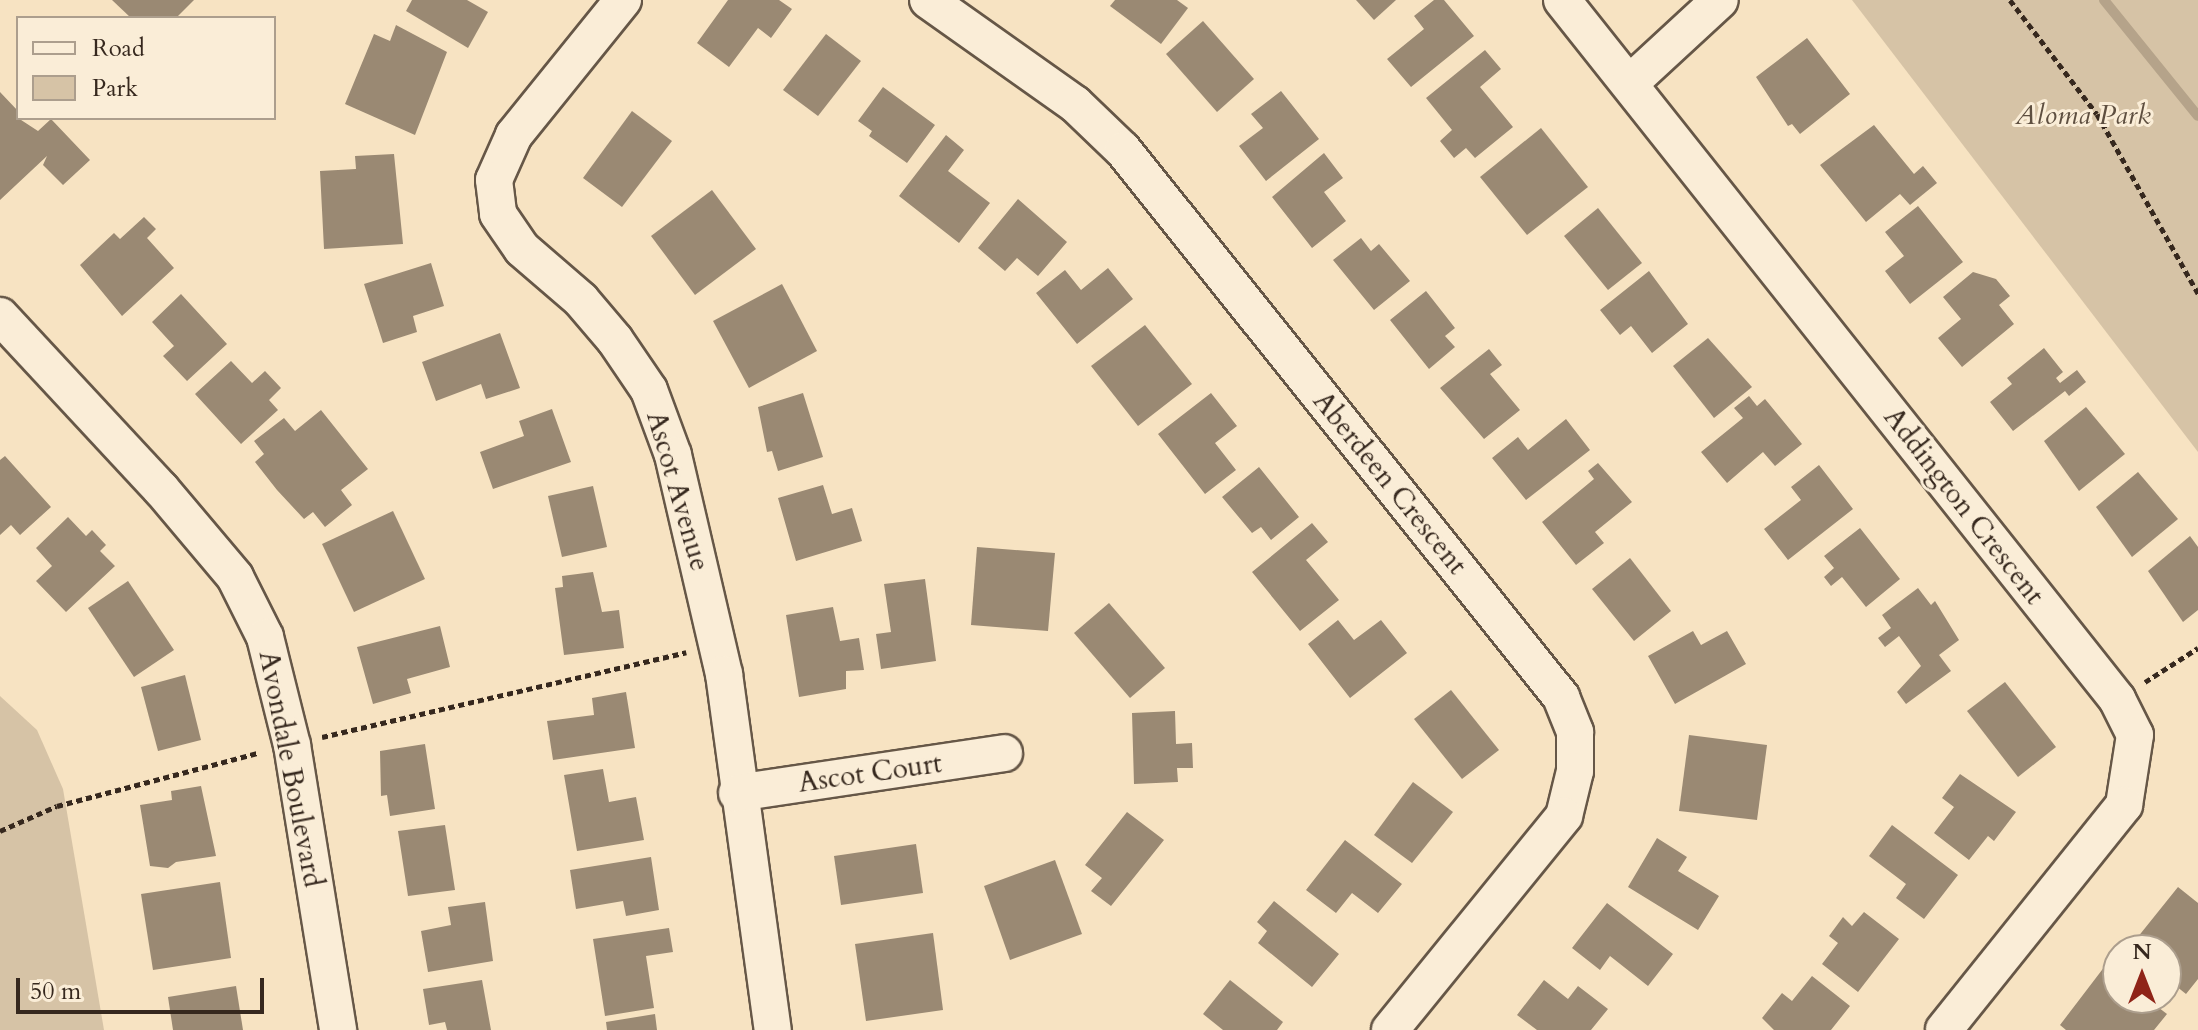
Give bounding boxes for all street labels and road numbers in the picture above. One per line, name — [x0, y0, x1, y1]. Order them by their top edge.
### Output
street label: Aberdeen Crescent — [1306, 385, 1474, 581]
street label: Addington Crescent — [1877, 401, 2051, 611]
street label: Ascot Avenue — [639, 407, 717, 575]
street label: Avondale Boulevard — [252, 648, 330, 890]
street label: Ascot Court — [796, 746, 944, 800]

